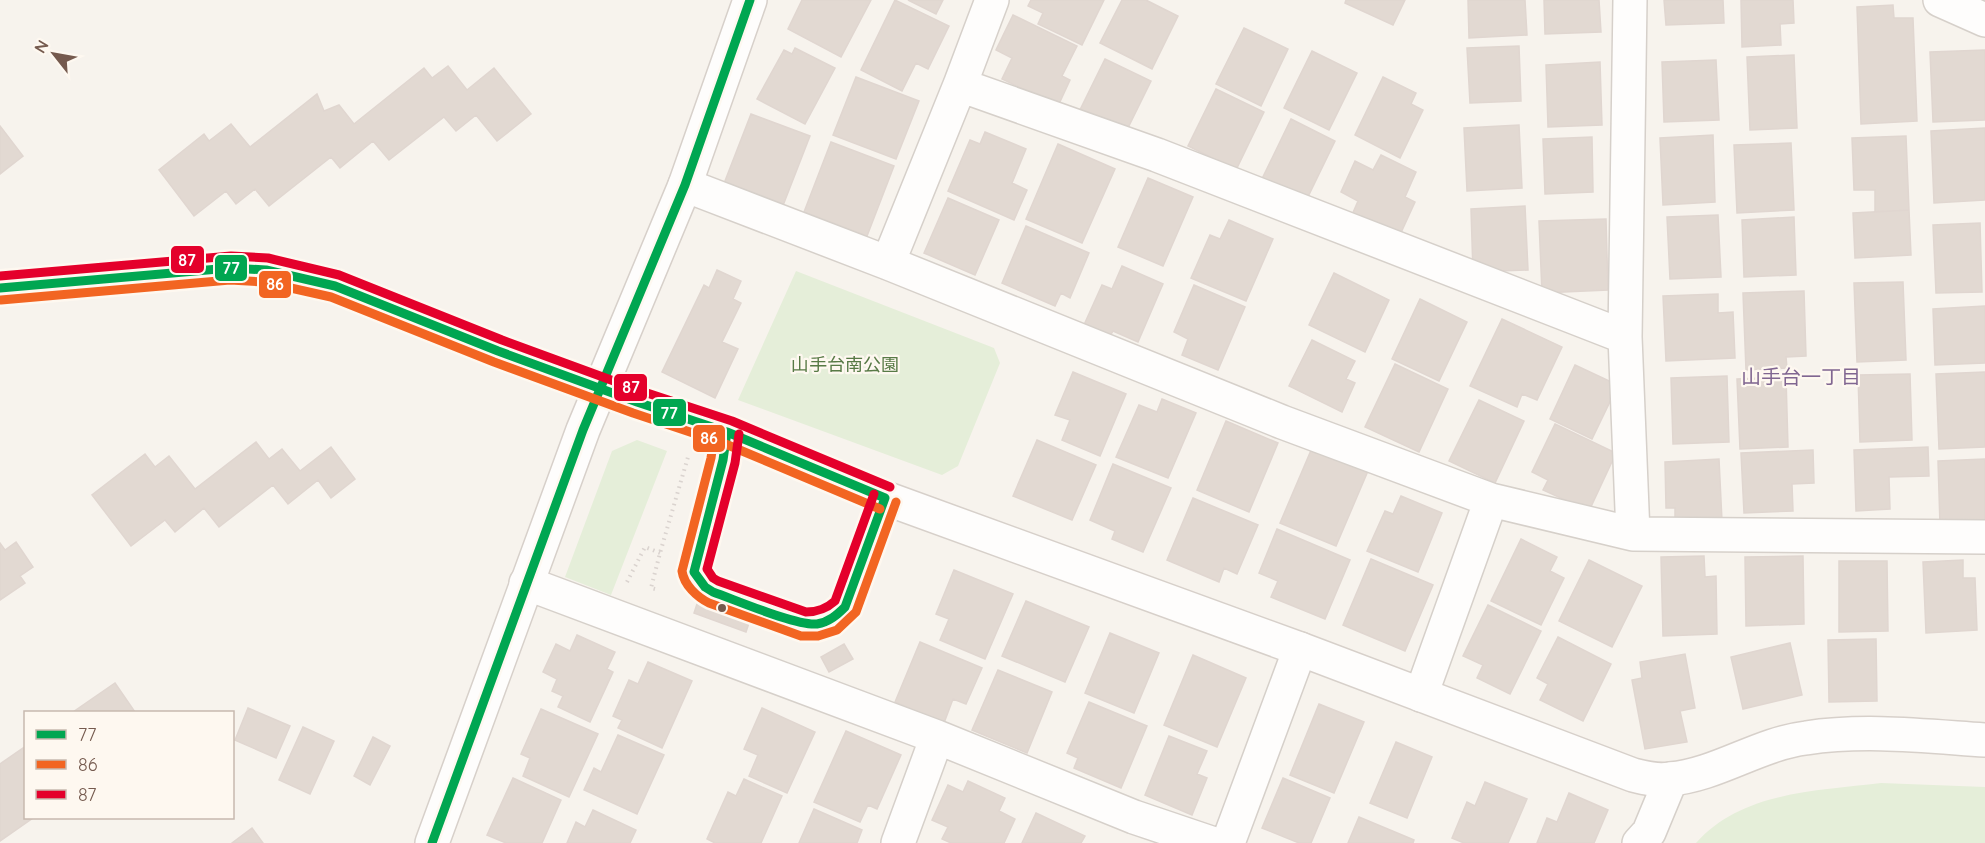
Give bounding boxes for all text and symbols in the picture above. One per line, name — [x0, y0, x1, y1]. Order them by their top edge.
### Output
north arrow — [24, 24, 84, 84]
text: N — [30, 36, 53, 56]
line badge: 87 — [170, 245, 205, 274]
text: 87 — [178, 250, 196, 270]
line badge: 77 — [214, 254, 248, 282]
text: 77 — [222, 258, 240, 278]
line badge: 86 — [258, 270, 292, 299]
text: 86 — [266, 274, 284, 294]
park label: 山手台南公園 — [791, 353, 899, 376]
district label: 山手台一丁目 — [1741, 364, 1861, 389]
line badge: 87 — [613, 373, 648, 402]
text: 87 — [622, 377, 640, 397]
line badge: 77 — [652, 398, 687, 427]
text: 77 — [660, 403, 678, 423]
line badge: 86 — [692, 424, 726, 453]
text: 86 — [700, 428, 718, 448]
unlabelled marker — [716, 602, 728, 614]
legend — [24, 711, 234, 819]
text: 77 — [78, 723, 96, 746]
text: 86 — [78, 753, 98, 776]
text: 87 — [78, 783, 96, 806]

